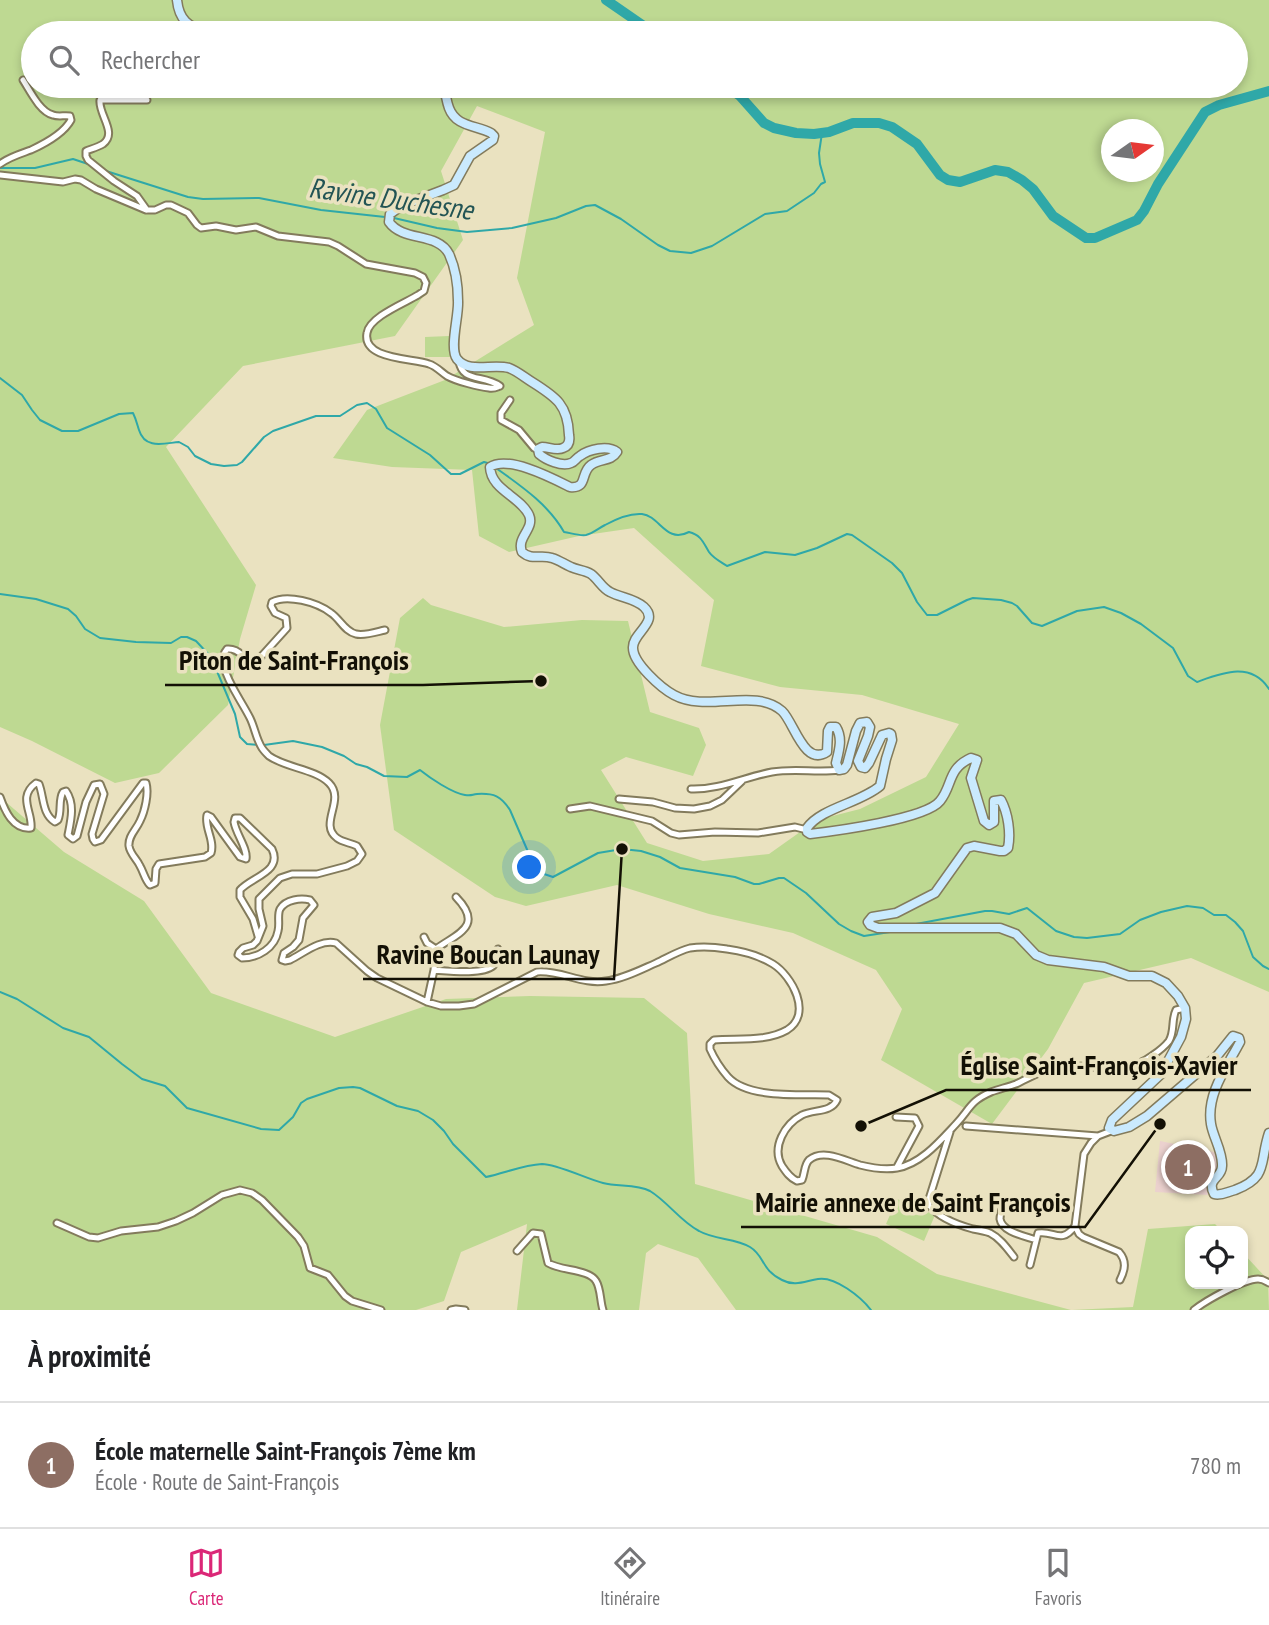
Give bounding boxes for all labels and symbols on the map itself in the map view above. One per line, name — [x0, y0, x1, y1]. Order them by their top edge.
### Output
north arrow — [1101, 119, 1164, 182]
water label: Ravine Duchesne — [307, 168, 478, 228]
callout: Piton de Saint-François — [165, 636, 423, 685]
text: Piton de Saint-François — [179, 641, 409, 678]
your location — [512, 850, 546, 884]
callout: Ravine Boucan Launay — [363, 930, 614, 979]
text: Ravine Boucan Launay — [376, 935, 600, 972]
callout: Église Saint-François-Xavier — [946, 1041, 1251, 1090]
text: Église Saint-François-Xavier — [961, 1046, 1238, 1083]
pin: 1 — [1165, 1141, 1211, 1193]
callout: Mairie annexe de Saint François — [741, 1178, 1085, 1227]
text: Mairie annexe de Saint François — [755, 1183, 1071, 1220]

